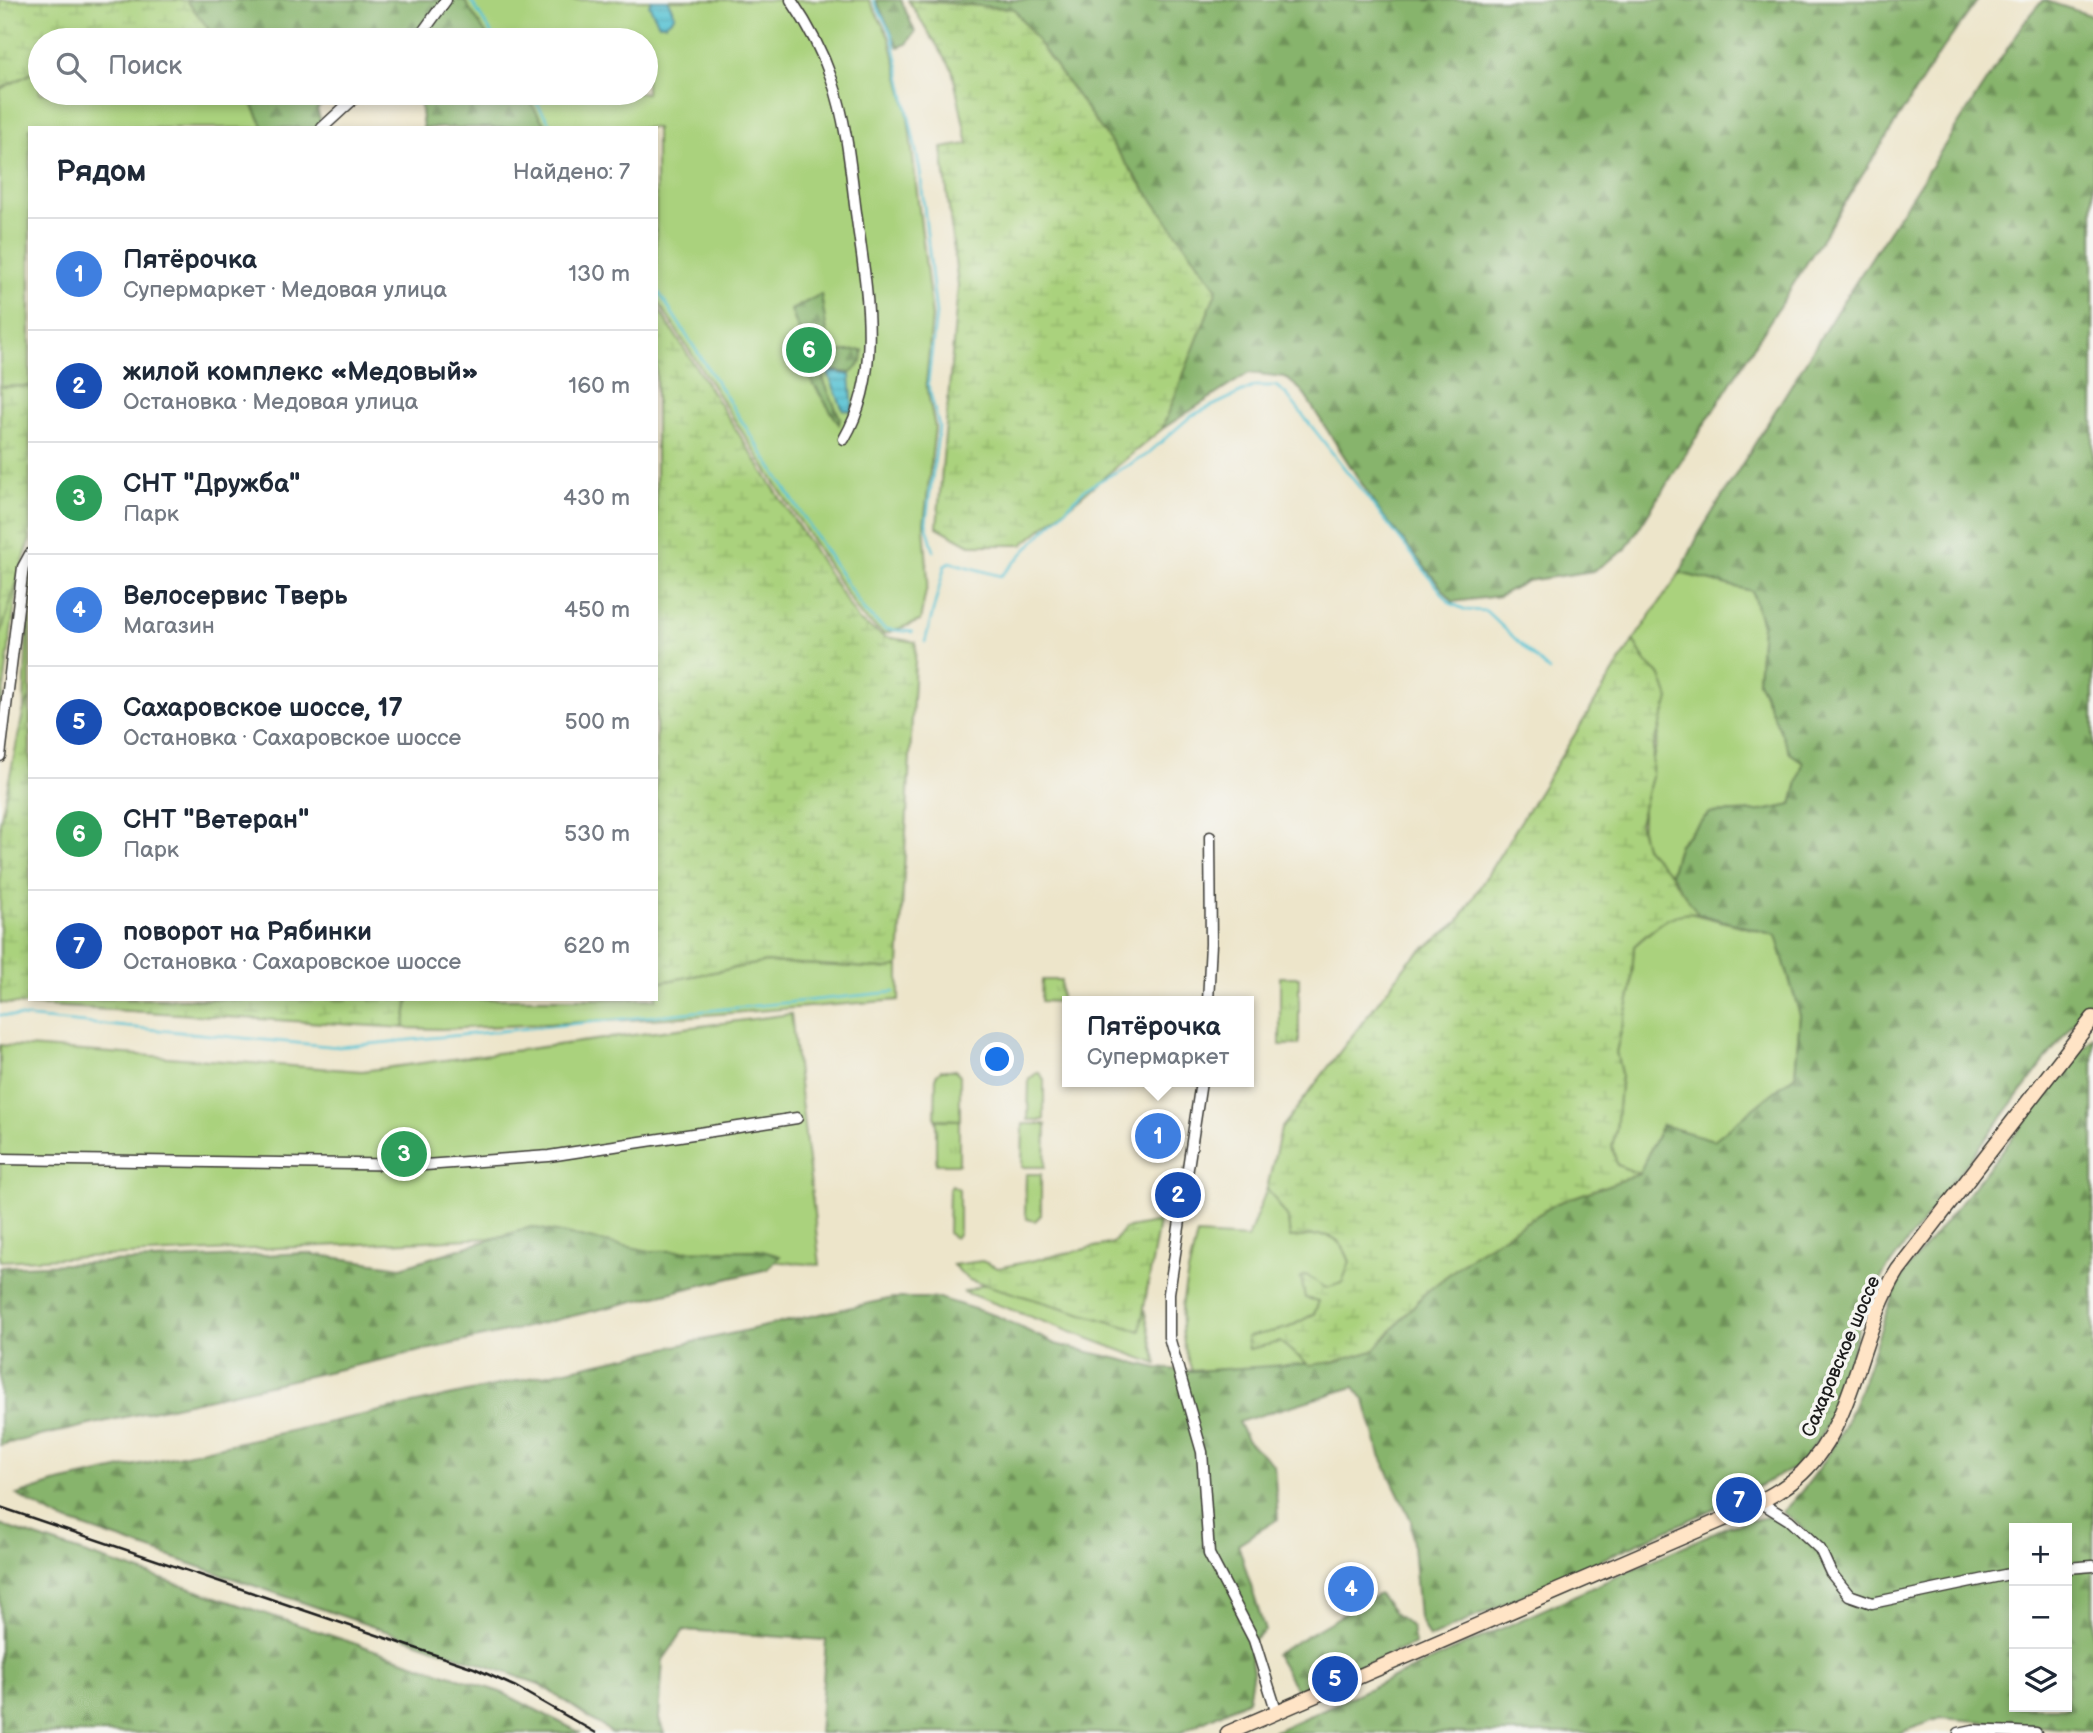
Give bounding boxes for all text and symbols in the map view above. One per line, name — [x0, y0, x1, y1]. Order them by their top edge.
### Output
search box — [28, 28, 658, 105]
icon: search — [52, 48, 90, 86]
text: Поиск — [108, 51, 182, 82]
text: Рядом — [56, 154, 146, 190]
text: Найдено: 7 — [513, 158, 630, 186]
text: Пятёрочка — [123, 245, 257, 276]
text: 1 — [74, 260, 84, 288]
text: 130 m — [568, 260, 630, 288]
text: Супермаркет · Медовая улица — [123, 276, 447, 304]
pin: 6 — [786, 324, 832, 376]
text: жилой комплекс «Медовый» — [123, 357, 478, 388]
text: 2 — [72, 372, 86, 400]
text: 160 m — [568, 372, 630, 400]
text: Остановка · Медовая улица — [123, 388, 418, 416]
text: СНТ "Дружба" — [123, 469, 300, 500]
text: 3 — [72, 484, 86, 512]
text: 430 m — [563, 484, 630, 512]
text: Парк — [123, 500, 179, 528]
text: Велосервис Тверь — [123, 581, 347, 612]
text: 4 — [72, 596, 86, 624]
text: 450 m — [564, 596, 630, 624]
text: Магазин — [123, 612, 215, 640]
text: Сахаровское шоссе, 17 — [123, 693, 403, 724]
text: 5 — [72, 708, 86, 736]
text: 500 m — [565, 708, 630, 736]
text: Остановка · Сахаровское шоссе — [123, 724, 461, 752]
text: СНТ "Ветеран" — [123, 805, 309, 836]
text: 6 — [72, 820, 86, 848]
text: 530 m — [564, 820, 630, 848]
text: Парк — [123, 836, 179, 864]
text: поворот на Рябинки — [123, 917, 372, 948]
text: 7 — [73, 932, 85, 960]
text: 620 m — [564, 932, 630, 960]
text: Остановка · Сахаровское шоссе — [123, 948, 461, 976]
popup — [1062, 996, 1254, 1087]
text: Пятёрочка — [1087, 1012, 1221, 1043]
your location — [980, 1042, 1014, 1076]
text: Супермаркет — [1087, 1043, 1229, 1071]
pin: 1 — [1135, 1110, 1181, 1162]
pin: 3 — [381, 1128, 427, 1180]
pin: 2 — [1155, 1169, 1201, 1221]
street label: Сахаровское шоссе — [1797, 1272, 1886, 1441]
pin: 7 — [1716, 1474, 1762, 1526]
map controls — [2009, 1523, 2072, 1712]
button: + — [2009, 1523, 2072, 1586]
pin: 4 — [1328, 1563, 1374, 1615]
button: − — [2009, 1586, 2072, 1649]
button: layers — [2009, 1649, 2072, 1712]
pin: 5 — [1312, 1653, 1358, 1705]

